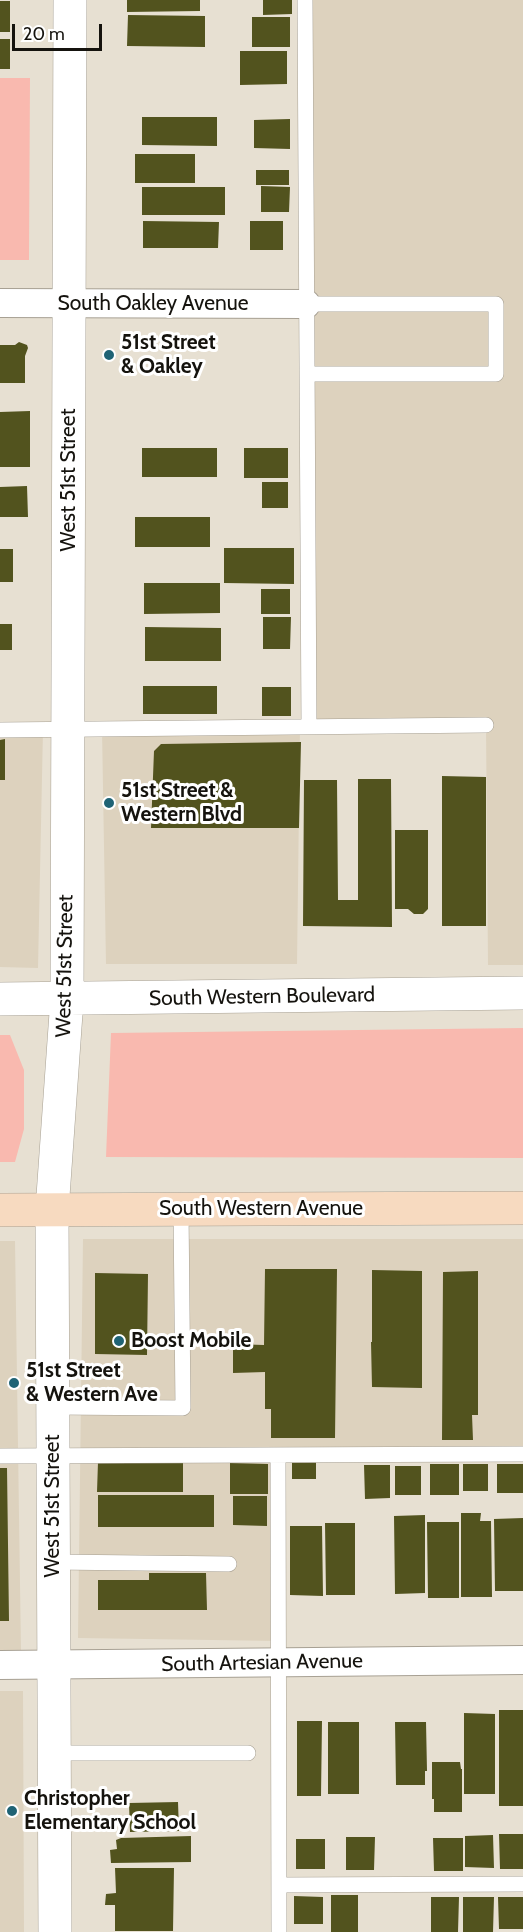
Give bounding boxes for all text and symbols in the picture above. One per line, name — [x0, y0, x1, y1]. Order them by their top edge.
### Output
scale bar — [15, 12, 105, 50]
text: 20 m — [23, 23, 65, 45]
street label: South Oakley Avenue — [58, 291, 248, 317]
place label: 51st Street & Oakley — [121, 330, 216, 380]
marker: 51st Street & Oakley — [102, 348, 116, 362]
street label: West 51st Street — [56, 409, 82, 551]
place label: 51st Street & Western Blvd — [121, 778, 242, 828]
marker: 51st Street & Western Blvd — [102, 796, 116, 810]
street label: West 51st Street — [51, 894, 79, 1038]
street label: South Western Boulevard — [149, 982, 375, 1012]
street label: South Western Avenue — [159, 1196, 363, 1222]
place label: Boost Mobile — [131, 1328, 251, 1354]
marker: Boost Mobile — [112, 1334, 126, 1348]
place label: 51st Street & Western Ave — [26, 1358, 158, 1408]
marker: 51st Street & Western Ave — [7, 1376, 21, 1390]
street label: West 51st Street — [40, 1435, 66, 1577]
street label: South Artesian Avenue — [161, 1649, 363, 1677]
place label: Christopher Elementary School — [24, 1786, 196, 1836]
marker: Christopher Elementary School — [5, 1804, 19, 1818]

